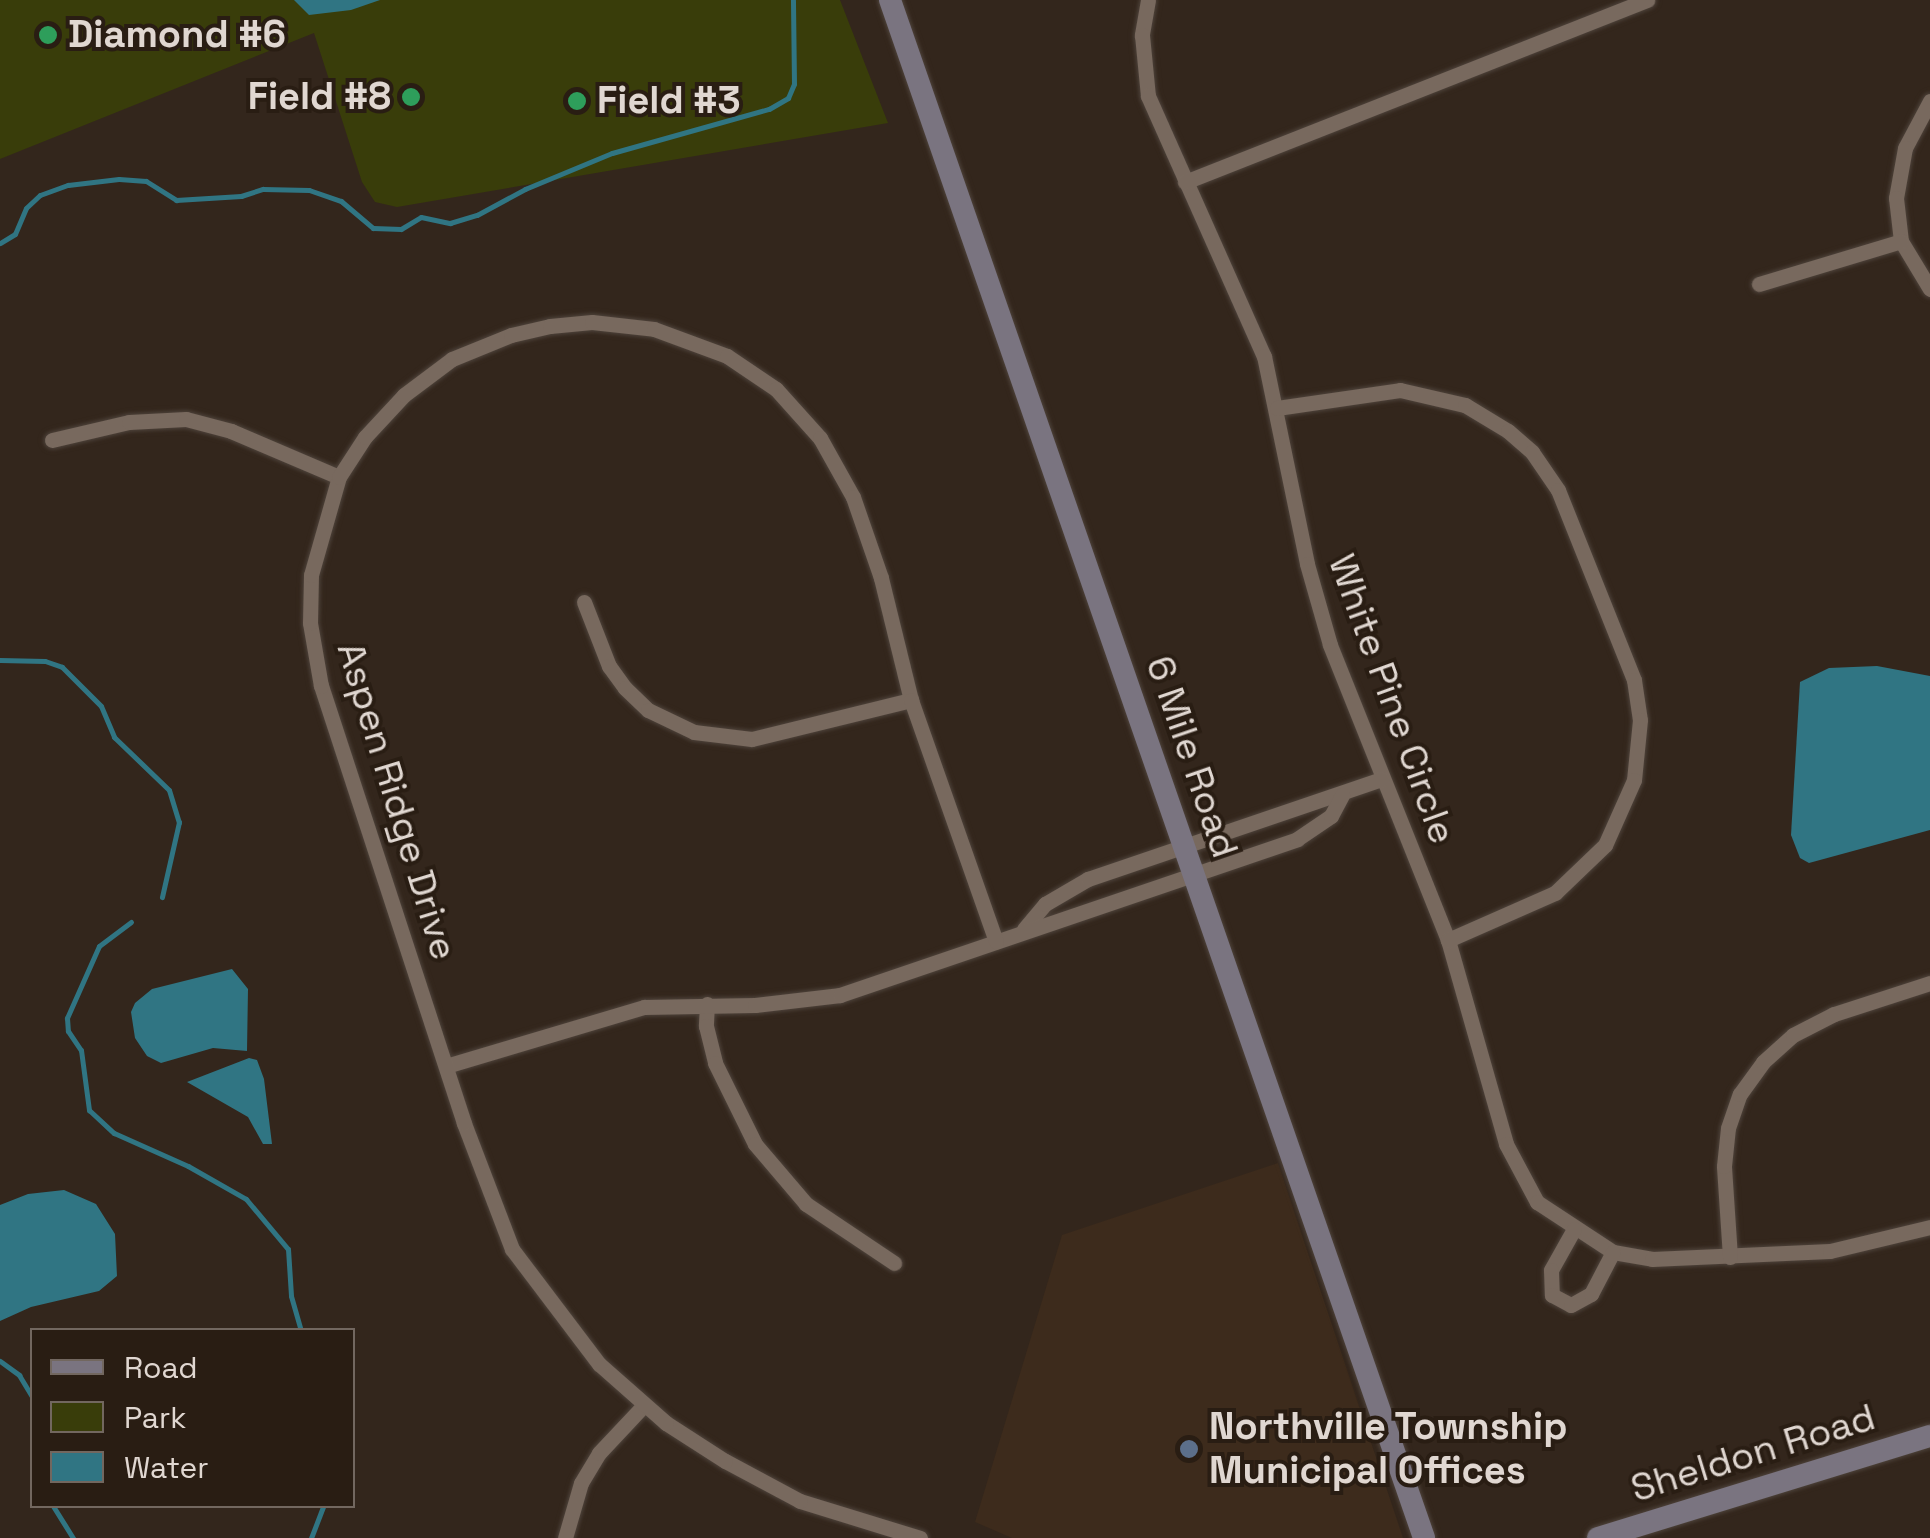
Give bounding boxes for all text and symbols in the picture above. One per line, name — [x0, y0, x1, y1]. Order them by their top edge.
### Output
place label: Diamond #6 — [68, 12, 286, 58]
marker: Diamond #6 — [37, 24, 59, 46]
place label: Field #8 — [248, 74, 391, 120]
place label: Field #3 — [597, 78, 741, 124]
marker: Field #8 — [400, 86, 422, 108]
marker: Field #3 — [566, 90, 588, 112]
street label: White Pine Circle — [1319, 548, 1465, 850]
street label: Aspen Ridge Drive — [327, 637, 467, 965]
street label: 6 Mile Road — [1136, 650, 1248, 864]
legend — [30, 1328, 355, 1508]
text: Road — [124, 1348, 198, 1387]
street label: Sheldon Road — [1626, 1394, 1880, 1512]
text: Park — [124, 1398, 186, 1437]
place label: Northville Township Municipal Offices — [1209, 1404, 1569, 1494]
marker: Northville Township Municipal Offices — [1178, 1438, 1200, 1460]
text: Water — [124, 1448, 209, 1487]

